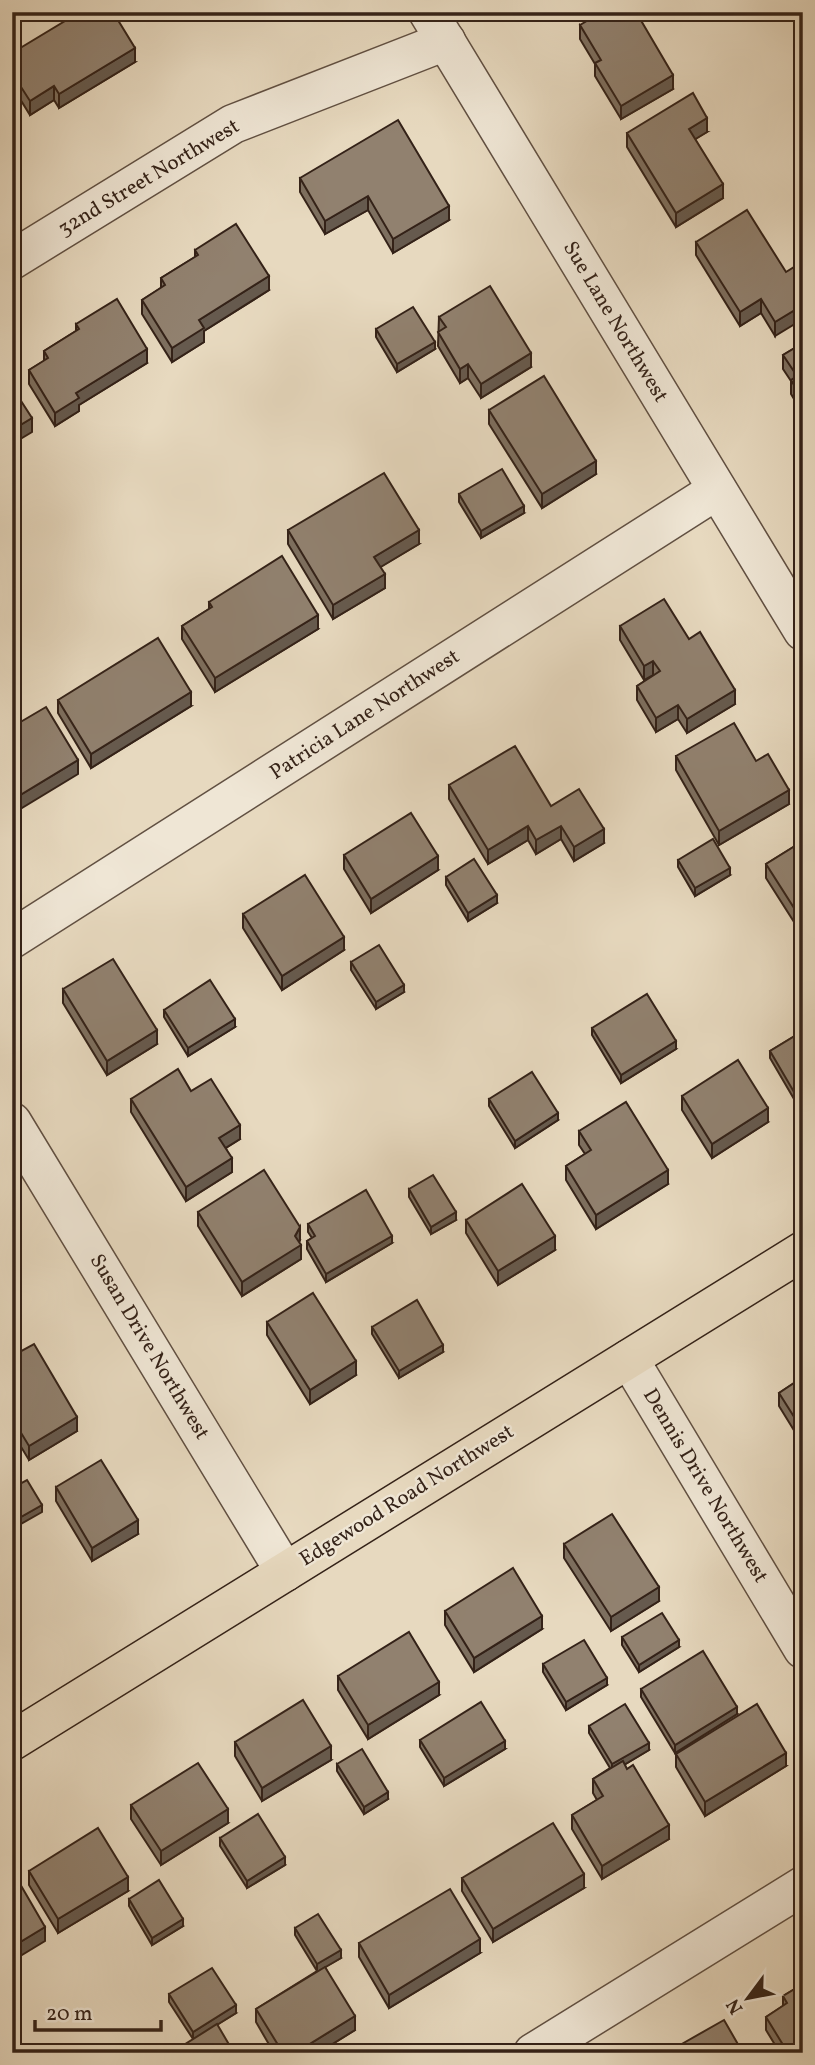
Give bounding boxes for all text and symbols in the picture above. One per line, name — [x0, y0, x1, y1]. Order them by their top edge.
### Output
street label: 32nd Street Northwest — [53, 112, 245, 244]
street label: Sue Lane Northwest — [555, 236, 675, 408]
street label: Patricia Lane Northwest — [264, 643, 466, 787]
street label: Susan Drive Northwest — [82, 1249, 216, 1445]
street label: Dennis Drive Northwest — [635, 1383, 775, 1589]
street label: Edgewood Road Northwest — [294, 1418, 520, 1574]
north arrow — [714, 1964, 784, 2034]
scale bar — [35, 1988, 161, 2032]
text: N — [720, 1993, 750, 2019]
text: 20 m — [46, 2000, 92, 2029]

